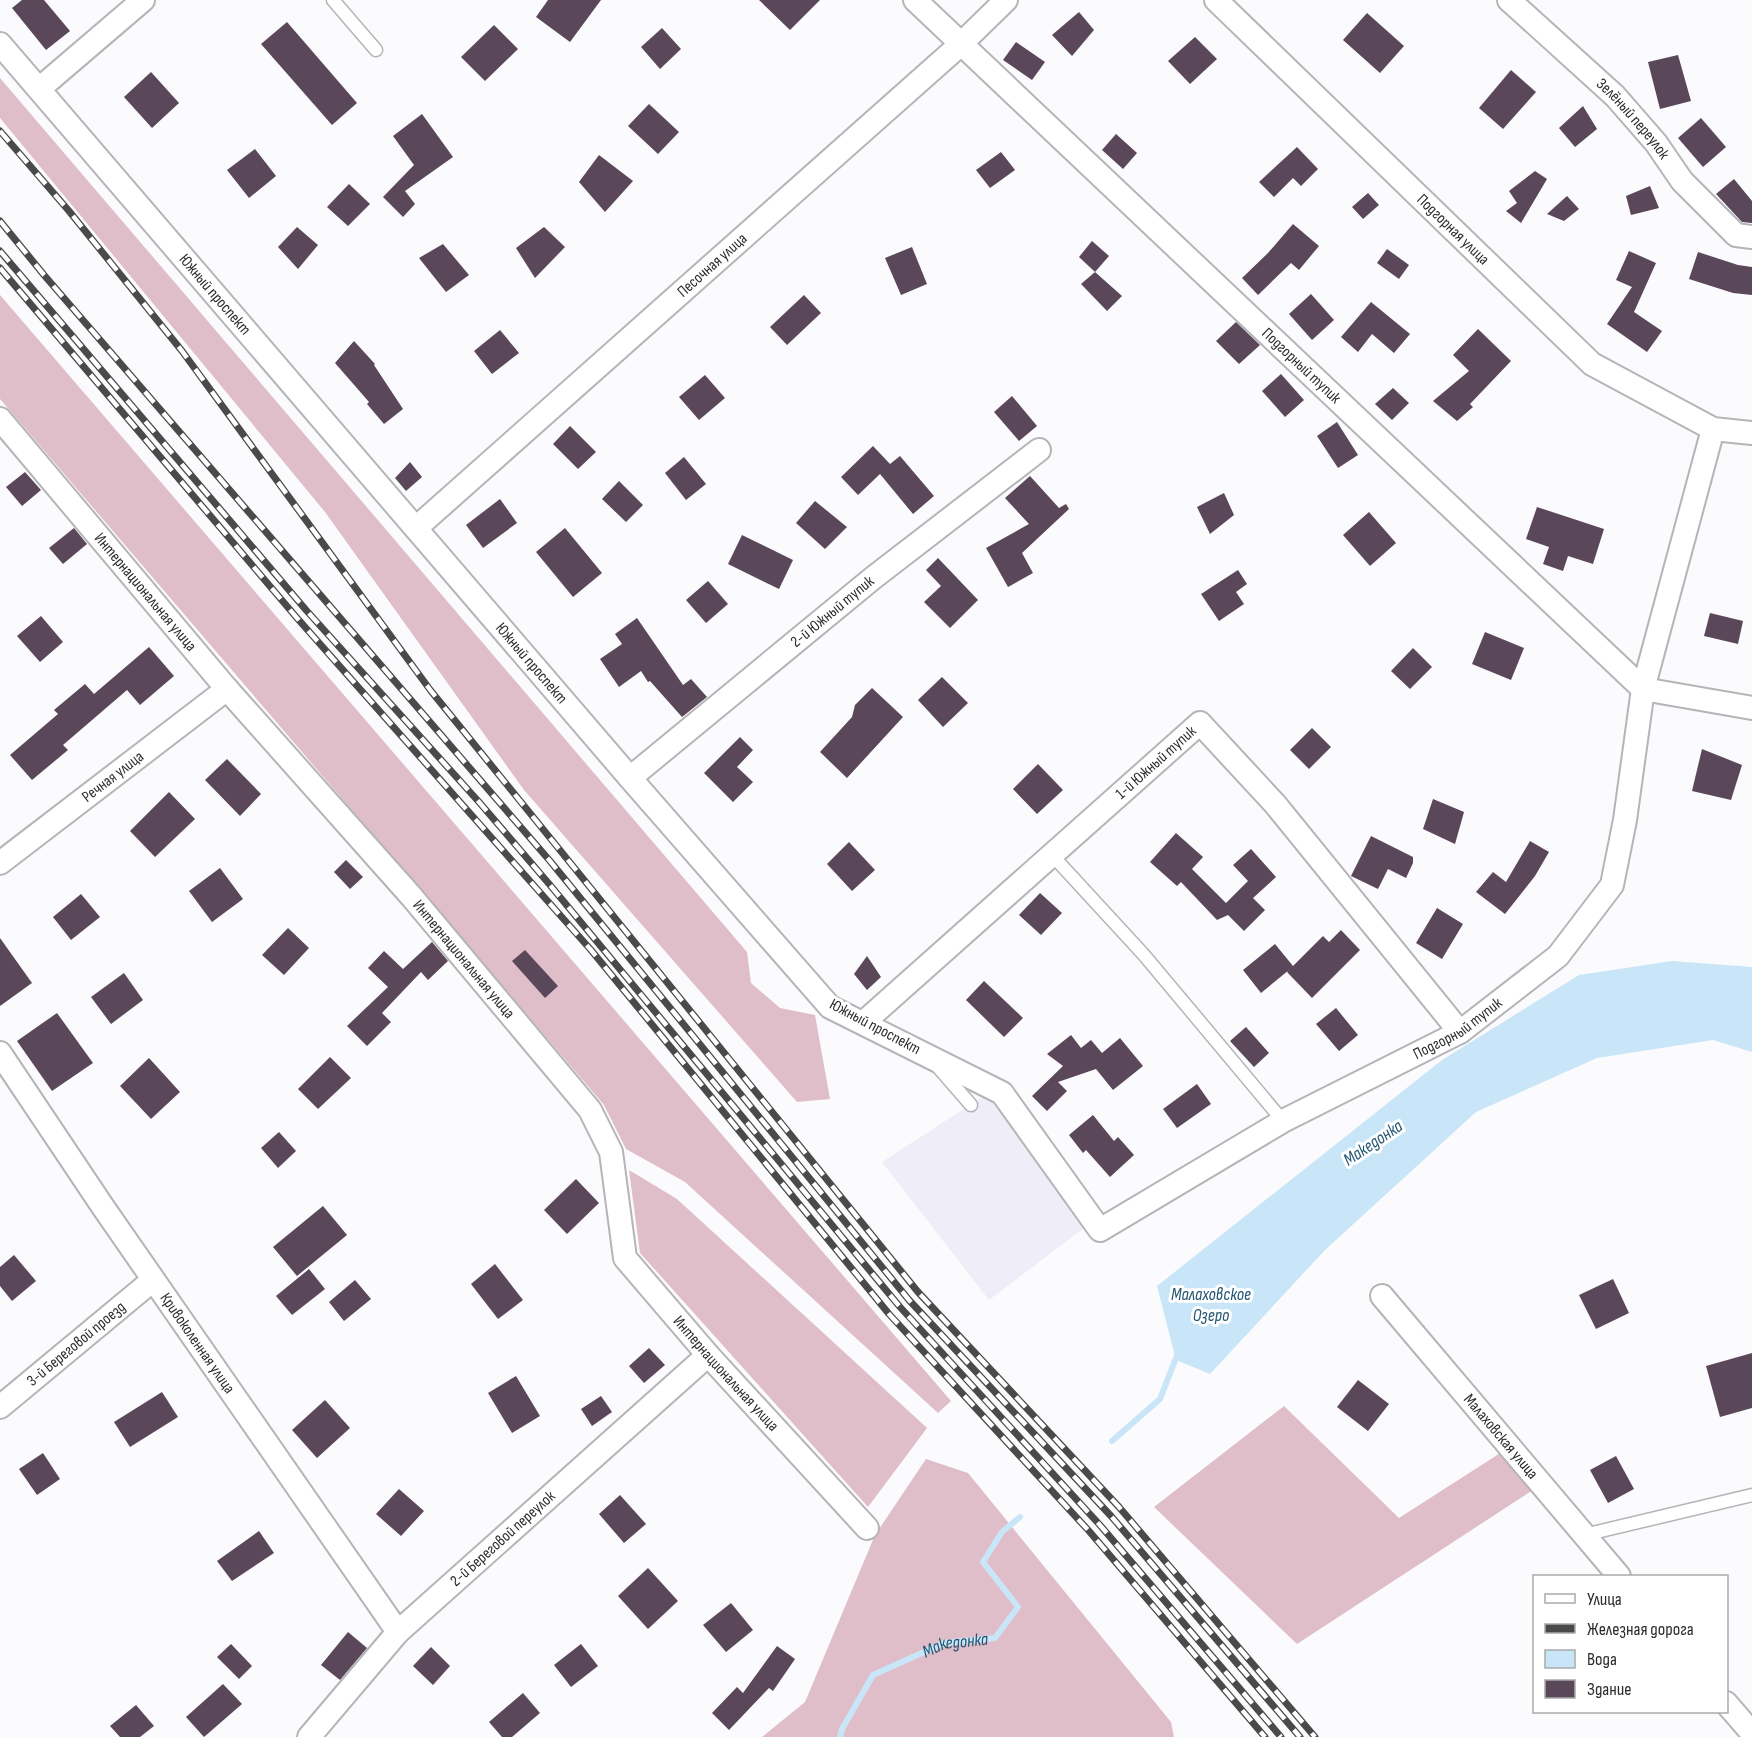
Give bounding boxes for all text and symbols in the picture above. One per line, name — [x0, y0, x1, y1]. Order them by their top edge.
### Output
street label: Зелёный переулок — [1593, 74, 1674, 163]
street label: Подгорная улица — [1413, 190, 1493, 269]
street label: Песочная улица — [673, 229, 751, 301]
street label: Южный проспект — [175, 250, 255, 339]
street label: Подгорный тупик — [1258, 324, 1346, 408]
street label: Интернациональная улица — [90, 529, 201, 655]
street label: 2-й Южный тупик — [787, 571, 879, 651]
street label: Южный проспект — [492, 619, 571, 707]
street label: 1-й Южный тупик — [1112, 721, 1201, 803]
street label: Речная улица — [78, 747, 147, 806]
street label: Интернациональная улица — [409, 896, 519, 1022]
street label: Подгорный тупик — [1410, 993, 1507, 1063]
street label: Южный проспект — [826, 995, 924, 1059]
water label: Македонка — [1339, 1115, 1407, 1170]
water label: Малаховское Озеро — [1171, 1284, 1251, 1326]
street label: Кривоколенная улица — [156, 1289, 239, 1397]
street label: 3-й Береговой проезд — [23, 1297, 129, 1390]
street label: Интернациональная улица — [669, 1312, 783, 1435]
street label: Малаховская улица — [1460, 1390, 1542, 1483]
street label: 2-й Береговой переулок — [446, 1486, 560, 1590]
legend — [1533, 1575, 1728, 1713]
text: Улица — [1587, 1589, 1622, 1610]
text: Железная дорога — [1587, 1619, 1694, 1640]
water label: Македонка — [919, 1628, 990, 1662]
text: Вода — [1587, 1649, 1617, 1670]
text: Здание — [1587, 1679, 1632, 1700]

